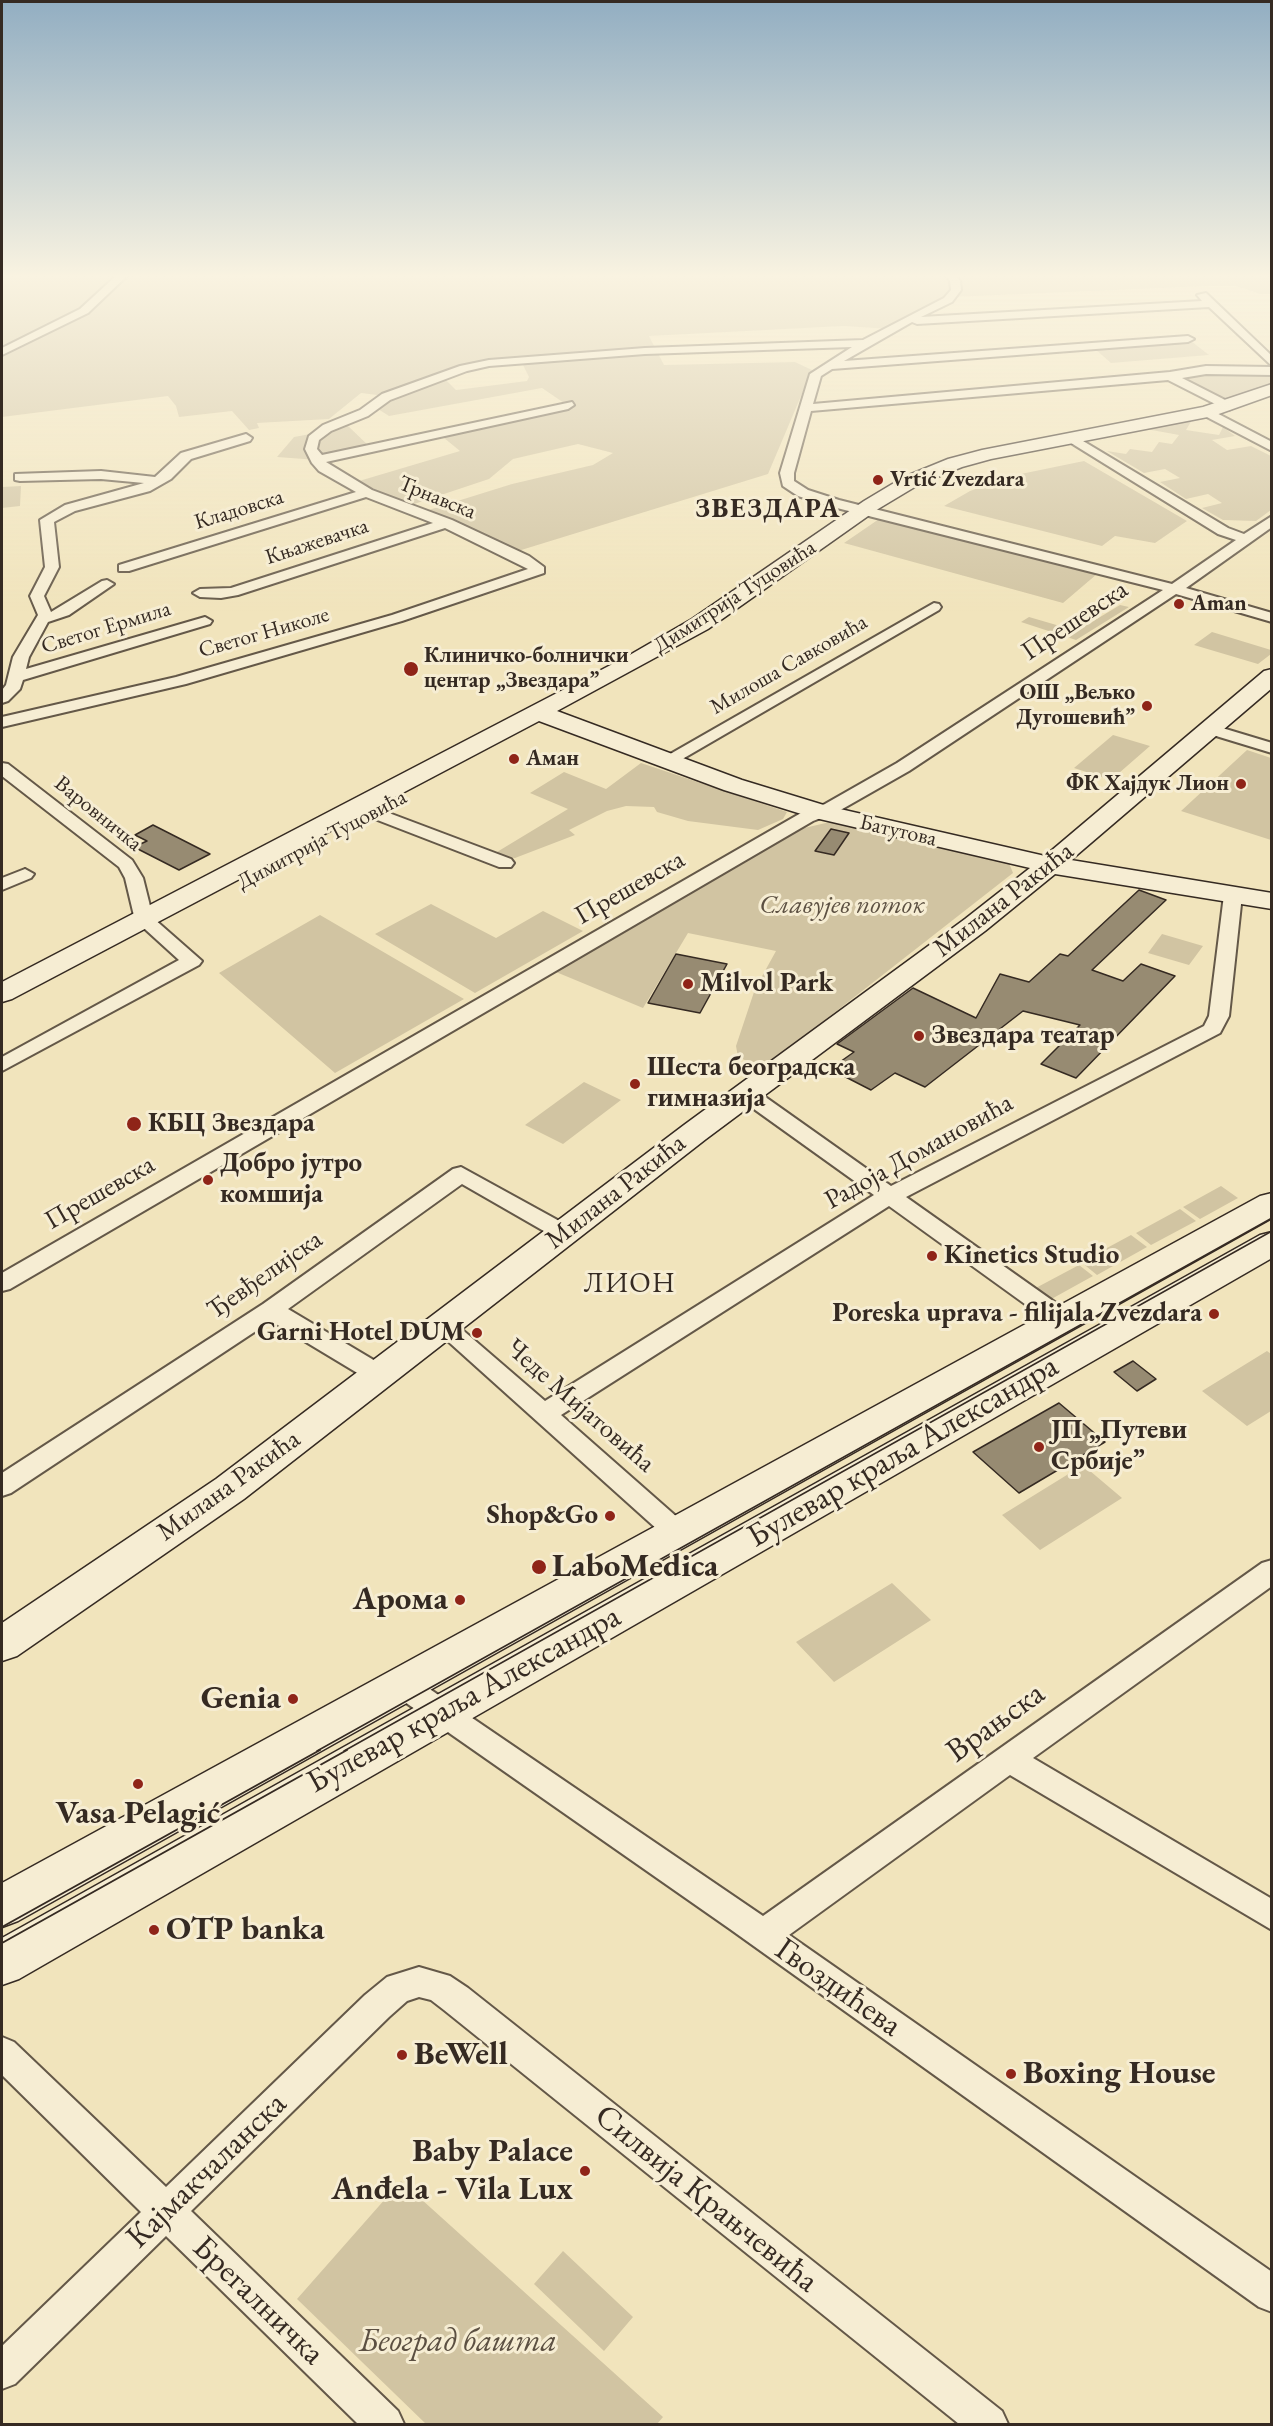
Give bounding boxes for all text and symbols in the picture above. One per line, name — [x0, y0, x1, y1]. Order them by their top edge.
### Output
place label: Vrtić Zvezdara — [890, 467, 1024, 493]
street label: Трнавска — [394, 471, 480, 525]
marker: Vrtić Zvezdara — [871, 473, 885, 487]
street label: Кладовска — [191, 484, 287, 536]
district label: ЗВЕЗДАРА — [695, 494, 841, 526]
street label: Књажевачка — [262, 513, 372, 571]
street label: Димитрија Туцовића — [649, 535, 821, 659]
street label: Прешевска — [1016, 574, 1134, 668]
place label: Aman — [1191, 591, 1247, 617]
street label: Светог Ермила — [38, 596, 174, 660]
marker: Aman — [1172, 597, 1186, 611]
street label: Светог Николе — [196, 602, 332, 664]
street label: Милоша Савковића — [706, 609, 872, 721]
place label: Клиничко-болнички центар „Звездара” — [424, 643, 629, 694]
marker: Клиничко-болнички центар „Звездара” — [402, 660, 420, 678]
place label: ОШ „Вељко Дугошевић” — [1016, 680, 1135, 732]
marker: ОШ „Вељко Дугошевић” — [1140, 699, 1154, 713]
place label: Аман — [526, 746, 579, 772]
marker: Аман — [507, 752, 521, 766]
street label: Варовничка — [49, 771, 147, 857]
place label: ФК Хајдук Лион — [1066, 771, 1229, 797]
marker: ФК Хајдук Лион — [1234, 777, 1248, 791]
street label: Димитрија Туцовића — [233, 784, 411, 896]
street label: Батутова — [857, 809, 939, 853]
street label: Милана Ракића — [927, 835, 1081, 965]
street label: Прешевска — [569, 844, 691, 932]
park label: Славујев поток — [759, 890, 925, 922]
place label: Milvol Park — [700, 968, 833, 1000]
marker: Milvol Park — [681, 977, 695, 991]
place label: Звездара театар — [931, 1020, 1115, 1052]
marker: Звездара театар — [912, 1029, 926, 1043]
place label: Шеста београдска гимназија — [647, 1052, 855, 1115]
marker: Шеста београдска гимназија — [628, 1077, 642, 1091]
street label: Радоја Домановића — [819, 1087, 1019, 1217]
place label: КБЦ Звездара — [148, 1108, 315, 1140]
marker: КБЦ Звездара — [125, 1115, 143, 1133]
street label: Милана Ракића — [539, 1127, 693, 1257]
place label: Добро јутро комшија — [220, 1148, 362, 1211]
street label: Прешевска — [39, 1149, 161, 1237]
marker: Добро јутро комшија — [201, 1173, 215, 1187]
street label: Ђевђелијска — [201, 1224, 329, 1326]
place label: Kinetics Studio — [944, 1240, 1119, 1272]
marker: Kinetics Studio — [925, 1249, 939, 1263]
district label: ЛИОН — [584, 1267, 676, 1301]
place label: Poreska uprava - filijala Zvezdara — [832, 1298, 1202, 1330]
marker: Poreska uprava - filijala Zvezdara — [1207, 1307, 1221, 1321]
place label: Garni Hotel DUM — [257, 1317, 465, 1349]
marker: Garni Hotel DUM — [470, 1326, 484, 1340]
street label: Чеде Мијатовића — [499, 1332, 661, 1480]
street label: Булевар краља Александра — [741, 1347, 1065, 1557]
place label: ЈП „Путеви Србије” — [1051, 1415, 1187, 1478]
street label: Милана Ракића — [151, 1423, 307, 1549]
marker: ЈП „Путеви Србије” — [1032, 1440, 1046, 1454]
place label: Shop&Go — [487, 1500, 598, 1532]
marker: Shop&Go — [603, 1509, 617, 1523]
place label: LaboMedica — [552, 1547, 718, 1587]
marker: LaboMedica — [530, 1558, 548, 1576]
place label: Арома — [353, 1580, 448, 1620]
marker: Арома — [453, 1593, 467, 1607]
street label: Булевар краља Александра — [300, 1597, 628, 1803]
street label: Врањска — [939, 1674, 1053, 1772]
place label: Genia — [201, 1679, 281, 1719]
marker: Genia — [286, 1692, 300, 1706]
marker: Vasa Pelagić — [131, 1777, 145, 1791]
place label: Vasa Pelagić — [56, 1794, 220, 1834]
place label: OTP banka — [166, 1910, 325, 1950]
marker: OTP banka — [147, 1923, 161, 1937]
street label: Гвоздићева — [767, 1930, 909, 2046]
place label: BeWell — [414, 2035, 508, 2075]
marker: BeWell — [395, 2048, 409, 2062]
place label: Boxing House — [1023, 2054, 1216, 2094]
marker: Boxing House — [1004, 2067, 1018, 2081]
street label: Кајмакчаланска — [119, 2085, 295, 2257]
street label: Силвија Крањчевића — [586, 2097, 826, 2301]
place label: Baby Palace Anđela - Vila Lux — [331, 2132, 573, 2210]
marker: Baby Palace Anđela - Vila Lux — [578, 2164, 592, 2178]
street label: Брегалничка — [184, 2228, 332, 2374]
park label: Београд башта — [359, 2322, 557, 2362]

